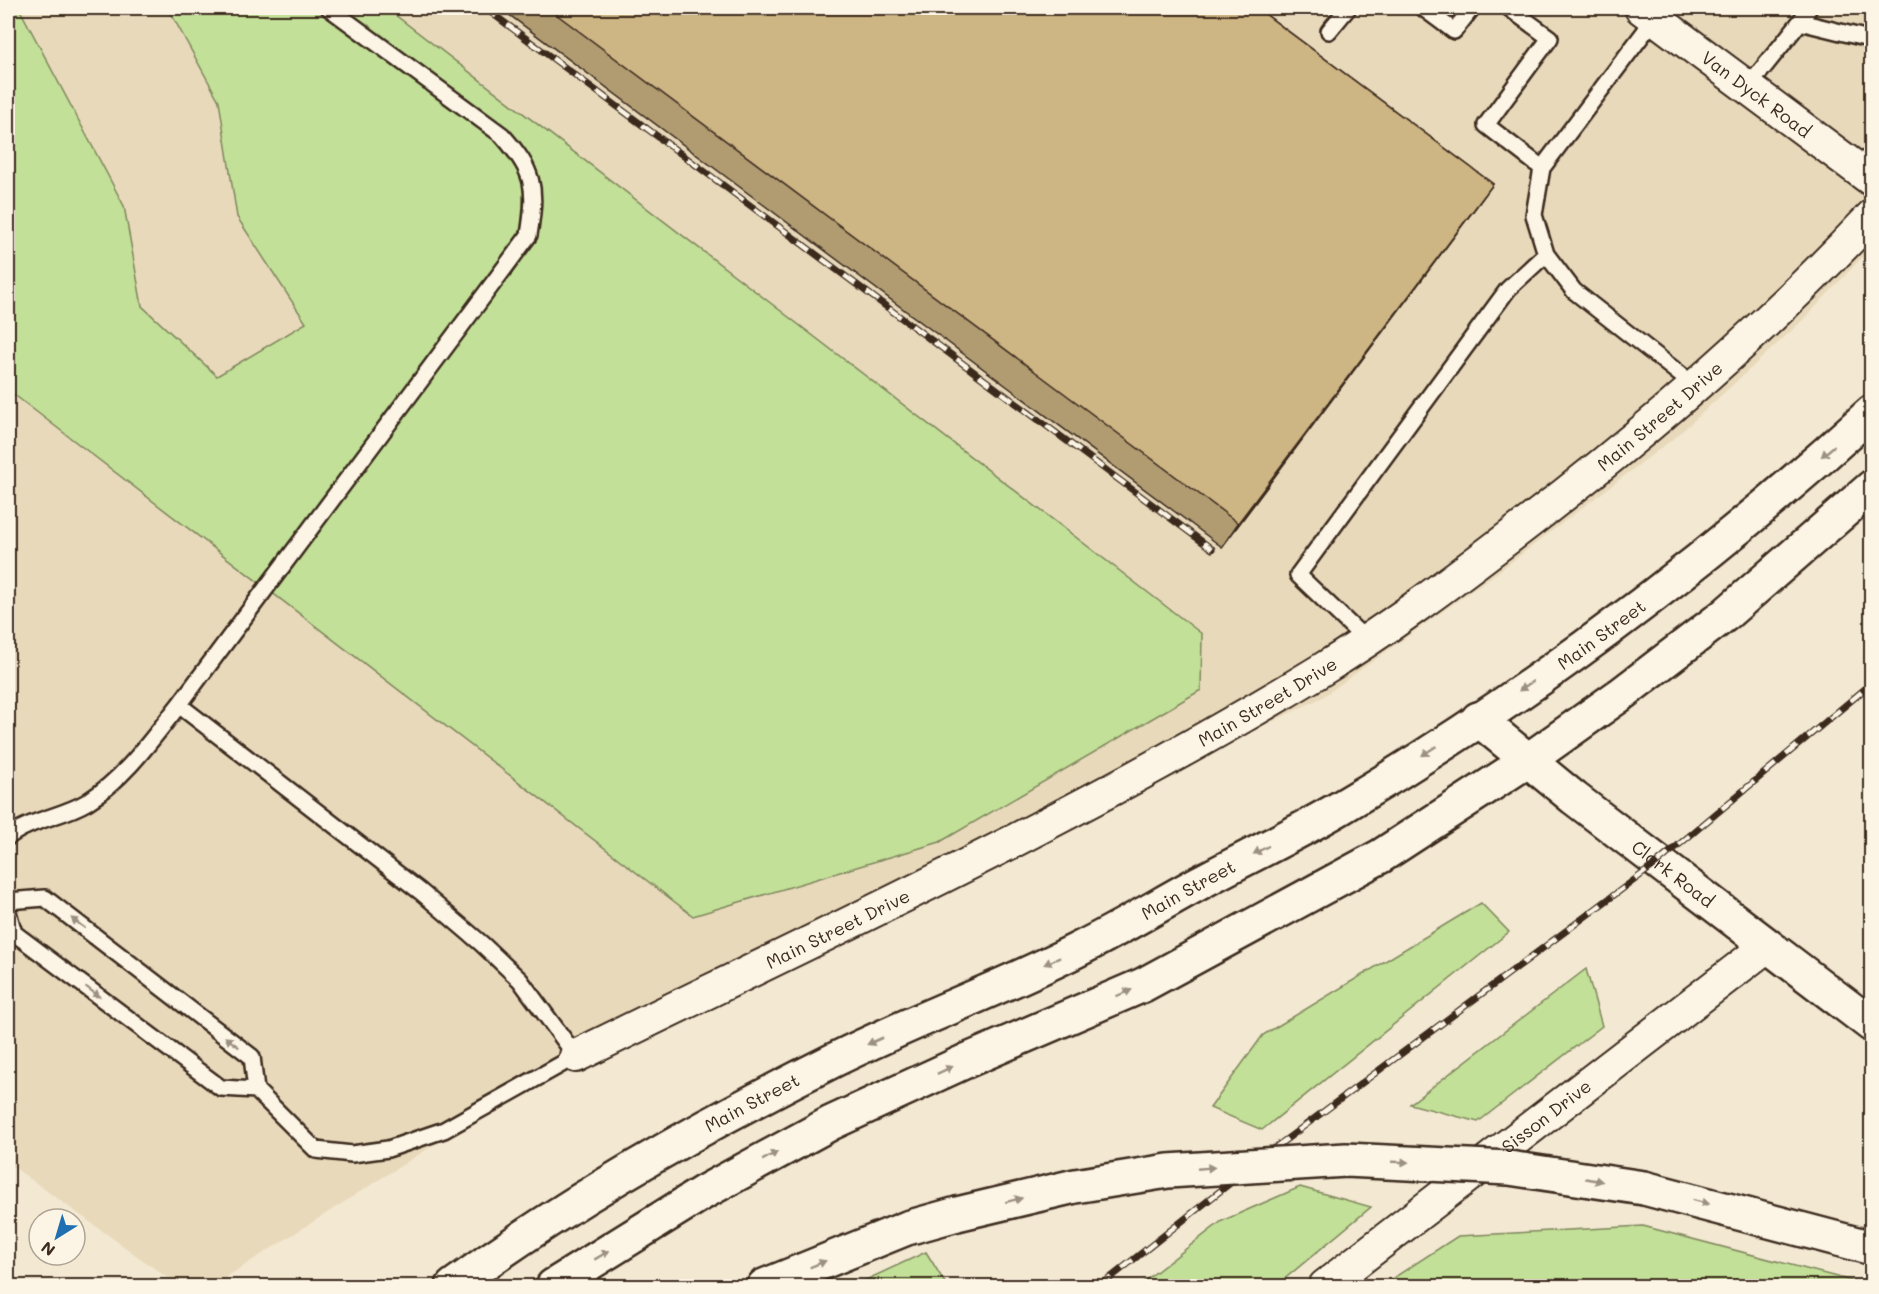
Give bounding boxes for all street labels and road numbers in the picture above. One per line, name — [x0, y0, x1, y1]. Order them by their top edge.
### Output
street label: Van Dyck Road — [1697, 45, 1816, 143]
street label: Main Street Drive — [1592, 356, 1727, 476]
street label: Main Street — [1552, 594, 1650, 675]
street label: Main Street Drive — [1193, 651, 1341, 752]
street label: Clark Road — [1627, 834, 1719, 913]
street label: Main Street — [1137, 854, 1239, 925]
street label: Main Street Drive — [762, 883, 914, 974]
street label: Main Street — [700, 1067, 803, 1137]
street label: Sisson Drive — [1496, 1074, 1596, 1158]

